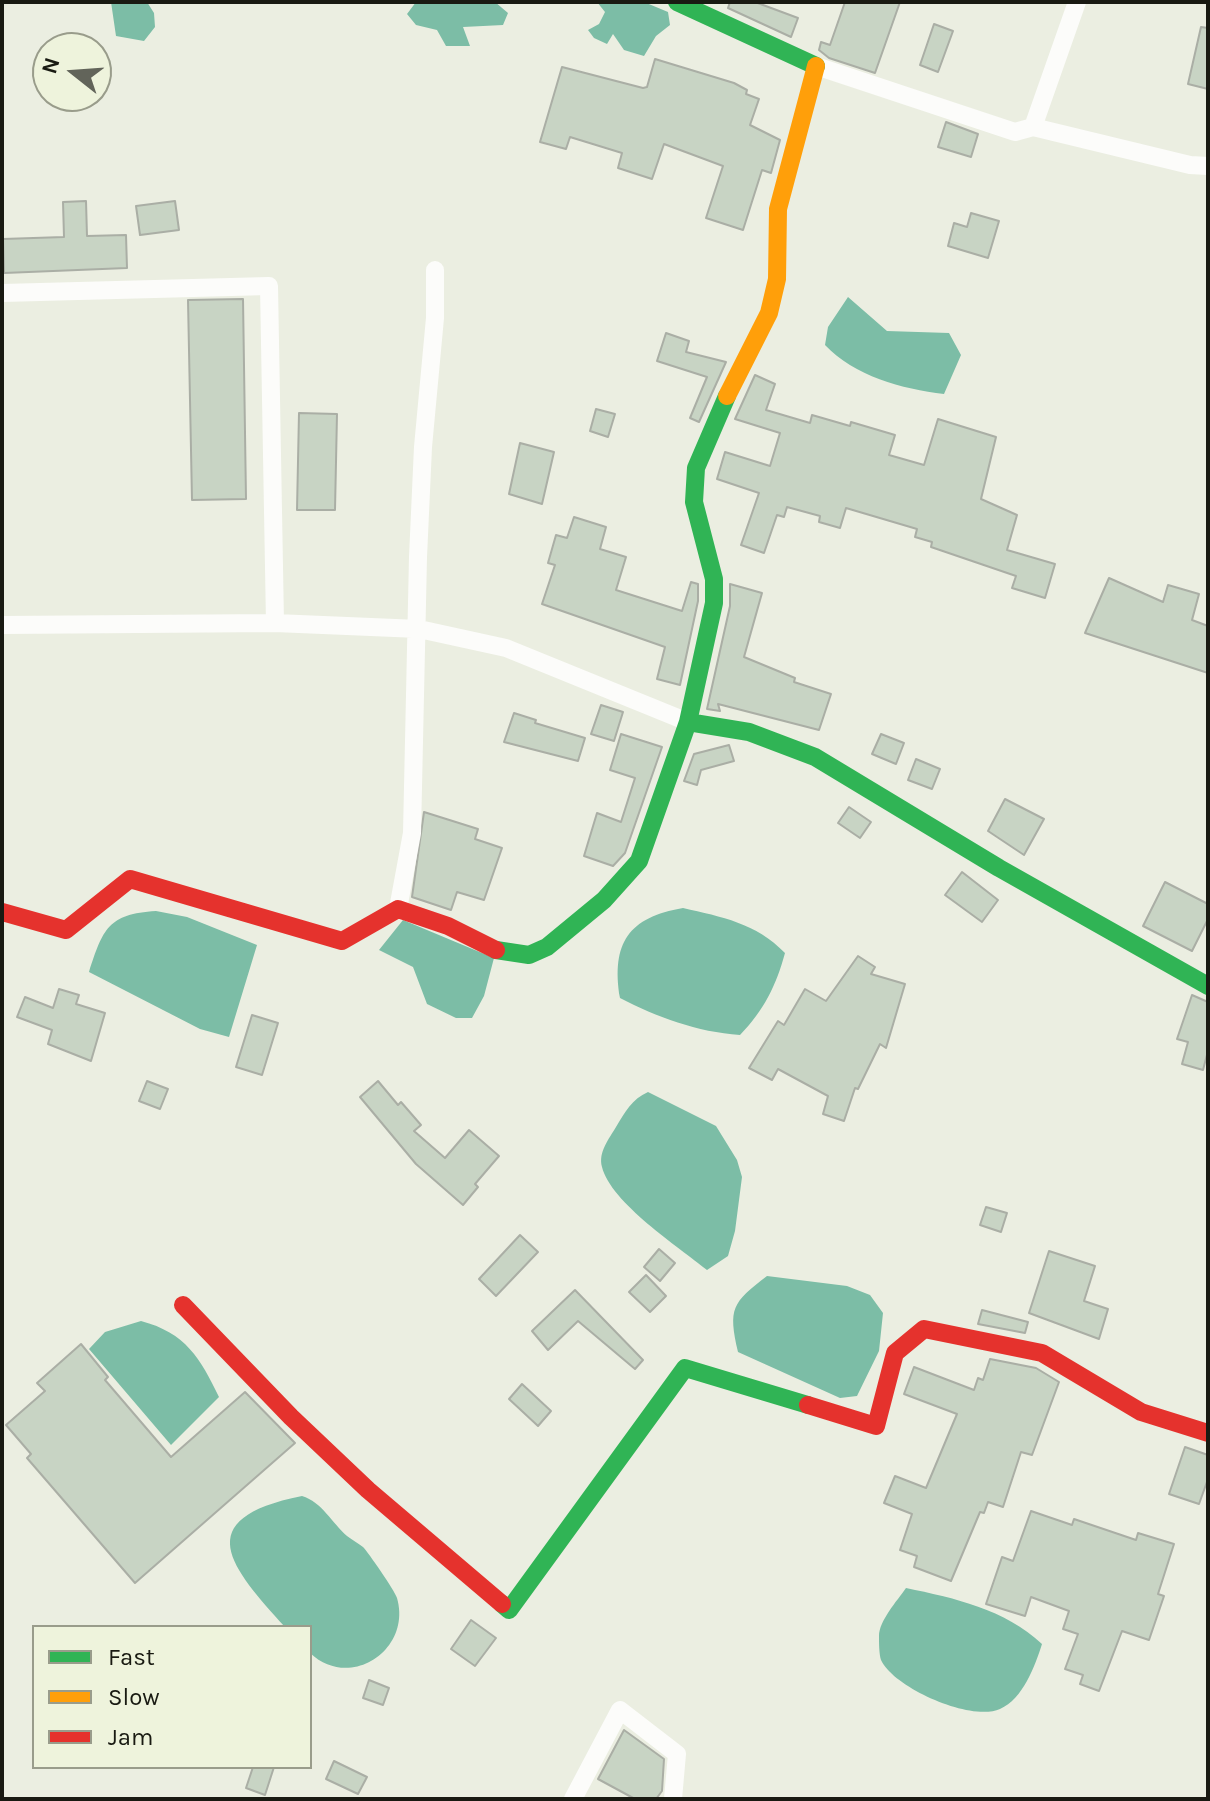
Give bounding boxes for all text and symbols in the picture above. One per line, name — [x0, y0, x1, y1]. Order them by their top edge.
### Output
north arrow — [32, 32, 112, 112]
text: N — [36, 54, 66, 77]
legend — [32, 1625, 312, 1769]
text: Fast — [108, 1643, 155, 1671]
text: Slow — [108, 1683, 160, 1711]
text: Jam — [108, 1723, 153, 1751]

